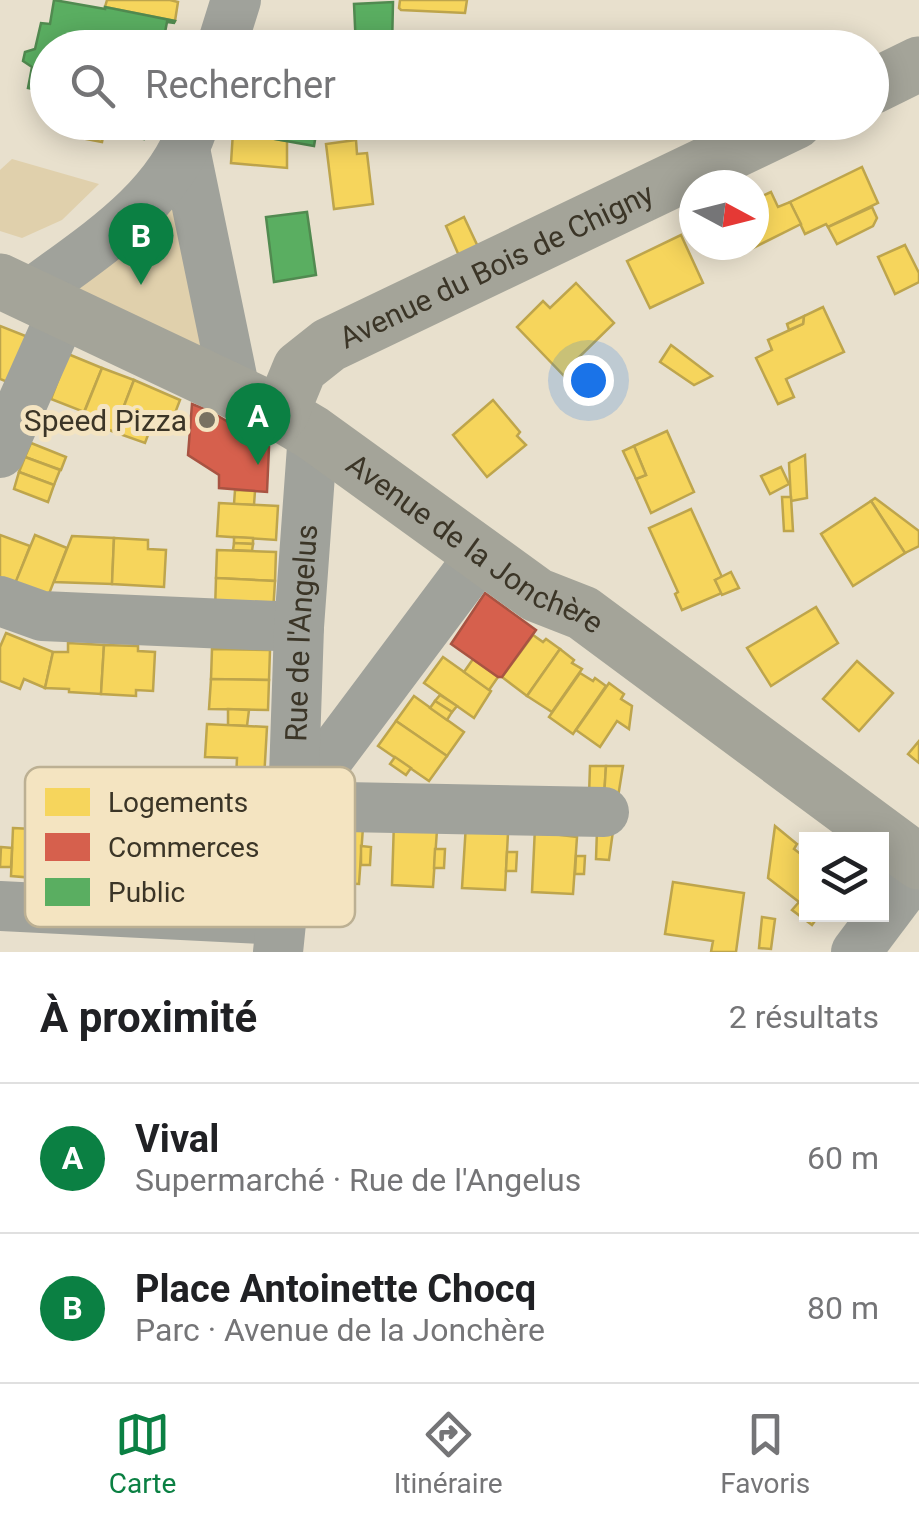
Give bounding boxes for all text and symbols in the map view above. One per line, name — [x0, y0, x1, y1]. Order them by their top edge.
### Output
search box — [30, 30, 889, 140]
icon: search — [65, 58, 120, 113]
text: Rechercher — [145, 63, 336, 107]
north arrow — [679, 170, 769, 260]
street label: Avenue du Bois de Chigny — [333, 175, 659, 355]
pin: B — [108, 202, 174, 285]
your location — [563, 355, 614, 406]
pin: A — [226, 382, 290, 465]
place label: Speed Pizza — [24, 403, 187, 438]
marker: Speed Pizza — [196, 409, 218, 431]
street label: Avenue de la Jonchère — [340, 446, 611, 640]
street label: Rue de l'Angelus — [278, 523, 324, 742]
legend — [25, 767, 355, 927]
text: Logements — [108, 786, 248, 819]
text: Commerces — [108, 831, 259, 864]
map controls — [799, 832, 889, 922]
button: layers — [799, 832, 889, 922]
text: Public — [108, 876, 185, 909]
text: À proximité — [40, 993, 257, 1042]
text: 2 résultats — [729, 998, 879, 1036]
text: Vival — [135, 1117, 219, 1161]
text: A — [62, 1139, 83, 1177]
text: 60 m — [807, 1139, 879, 1177]
text: Supermarché · Rue de l'Angelus — [135, 1161, 581, 1199]
text: Place Antoinette Chocq — [135, 1267, 536, 1311]
text: B — [62, 1289, 83, 1327]
text: 80 m — [807, 1289, 879, 1327]
text: Parc · Avenue de la Jonchère — [135, 1311, 545, 1349]
tab: Carte — [109, 1407, 176, 1500]
tab: Itinéraire — [394, 1407, 503, 1500]
tab: Favoris — [720, 1407, 810, 1500]

